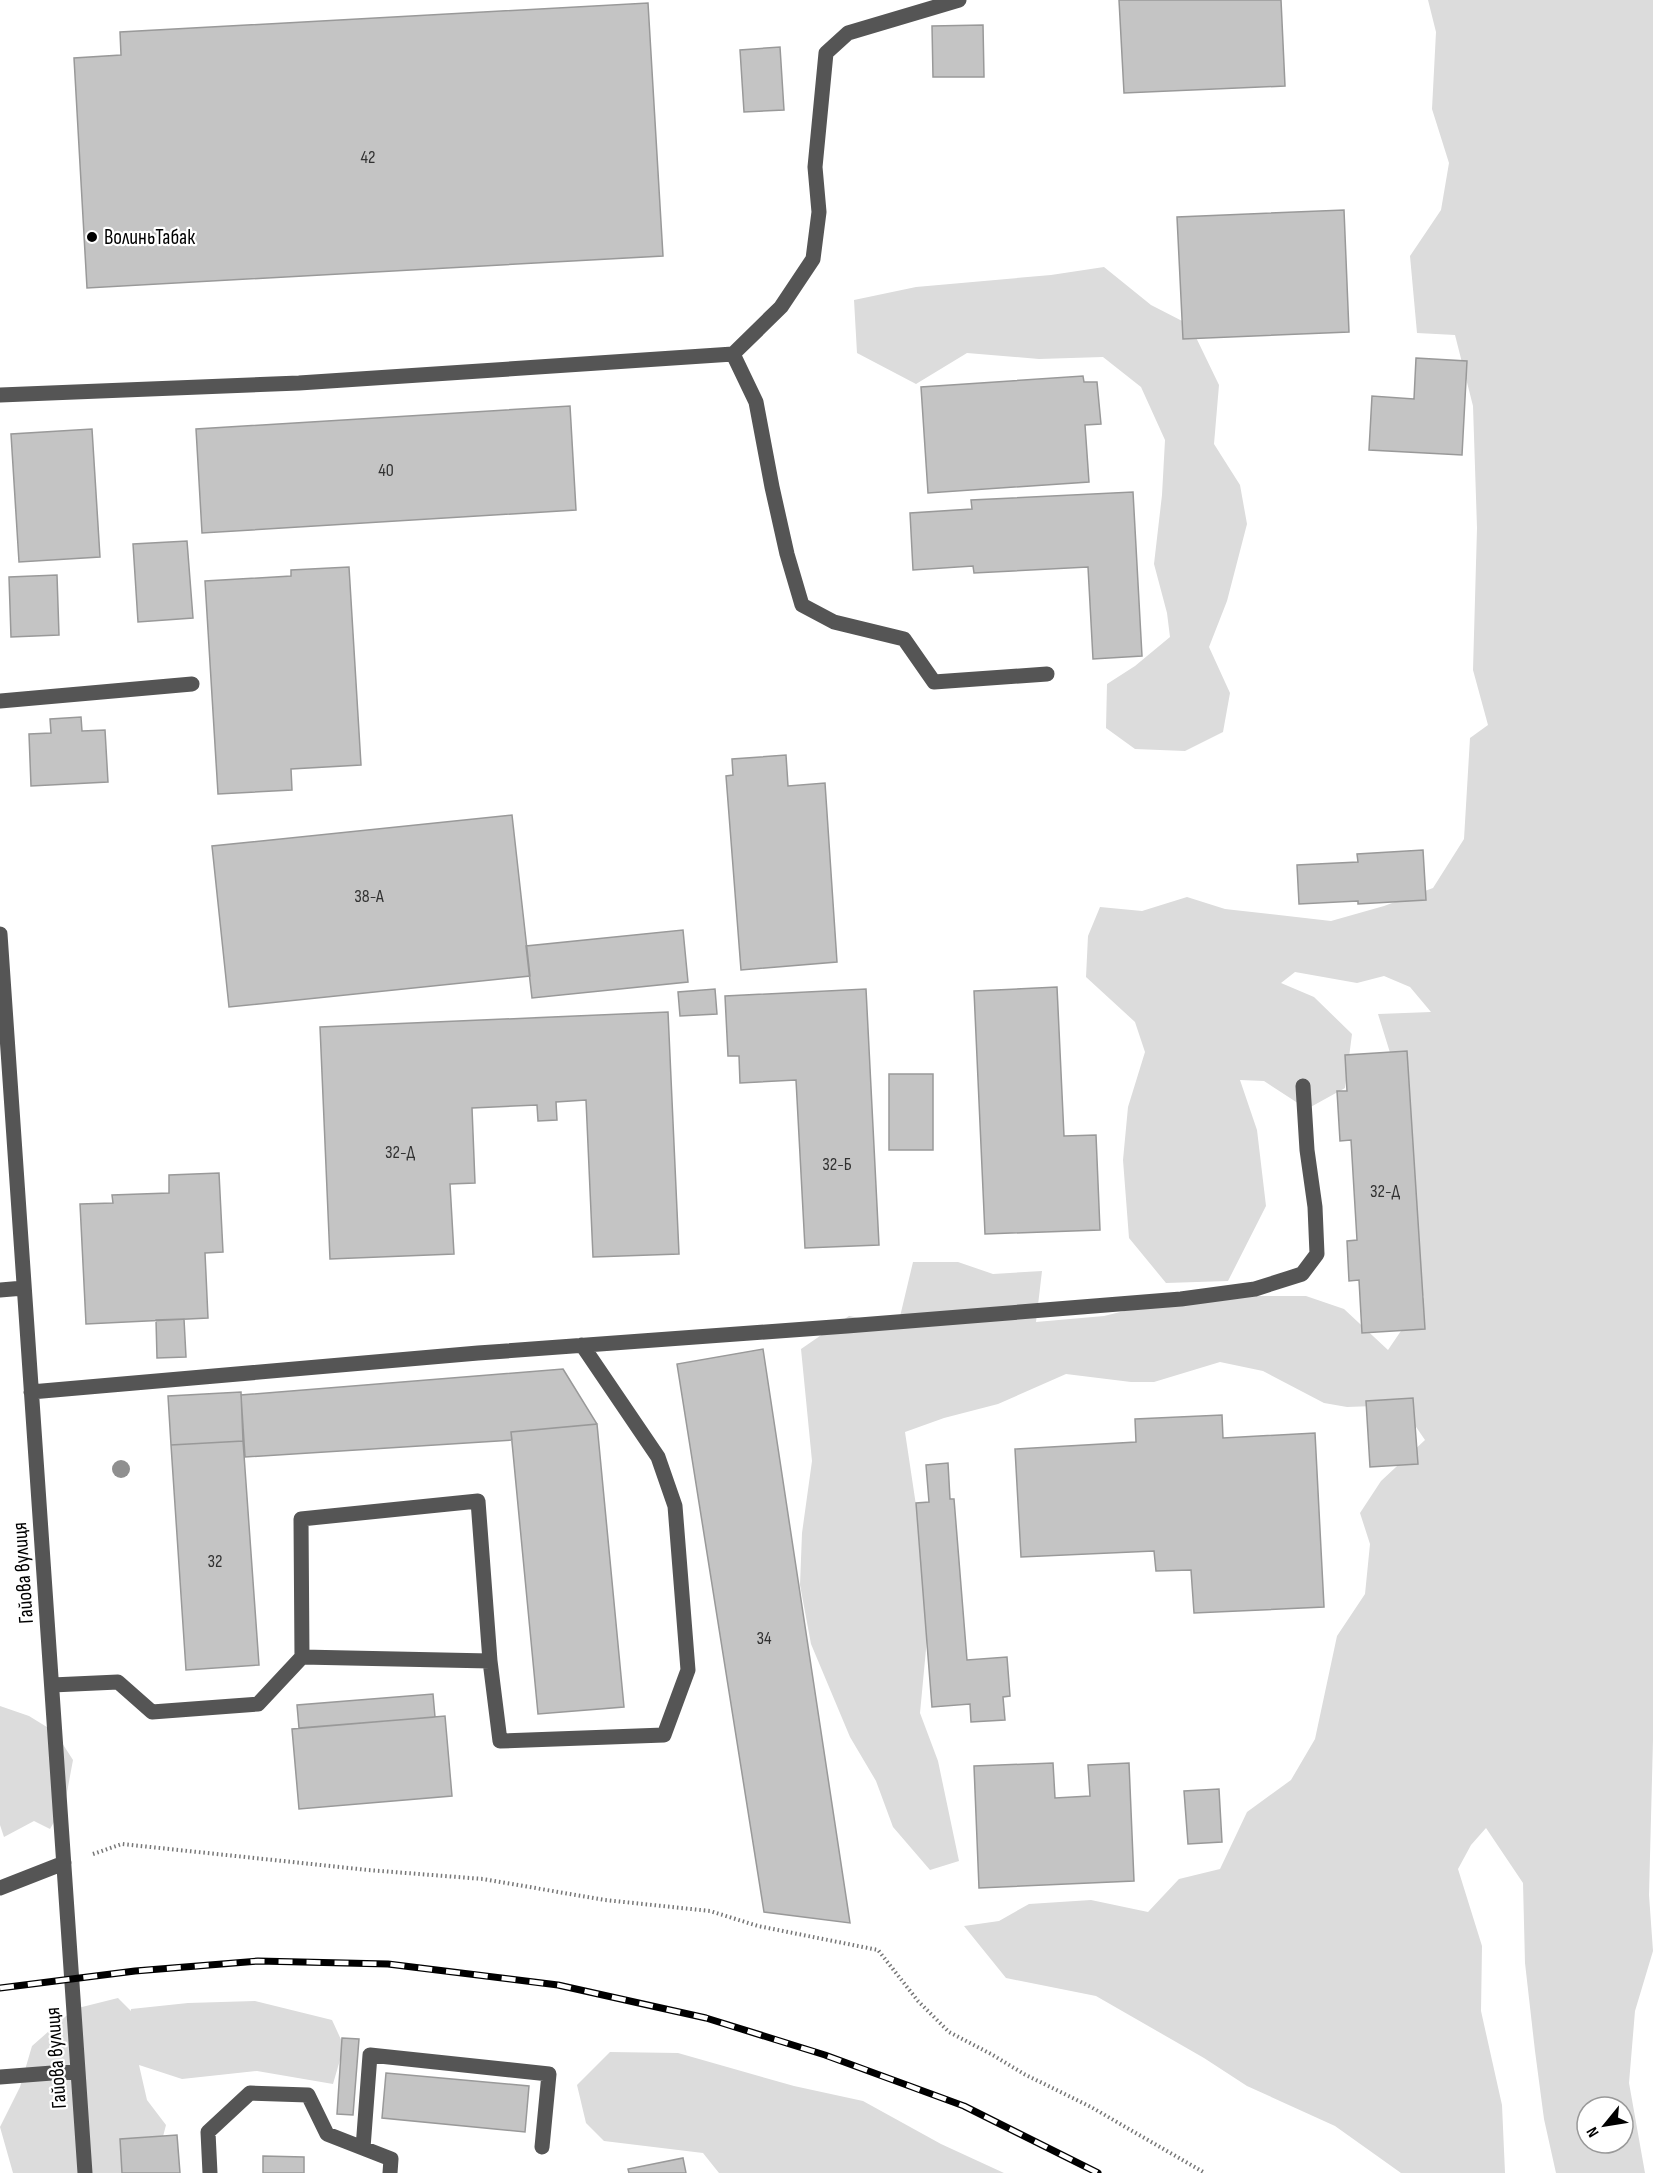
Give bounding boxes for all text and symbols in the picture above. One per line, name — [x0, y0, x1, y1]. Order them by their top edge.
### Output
house number: 42 — [360, 147, 376, 168]
place label: ВолиньТабак — [104, 225, 195, 250]
marker: ВолиньТабак — [85, 230, 99, 244]
house number: 40 — [378, 460, 394, 481]
house number: 38-А — [354, 886, 384, 907]
house number: 32-Д — [385, 1142, 416, 1163]
house number: 32-Б — [822, 1154, 852, 1175]
house number: 32-Д — [1370, 1181, 1401, 1202]
street label: Гайова вулиця — [7, 1521, 39, 1625]
house number: 32 — [208, 1551, 222, 1572]
house number: 34 — [756, 1628, 772, 1649]
street label: Гайова вулиця — [40, 2006, 72, 2110]
north arrow — [1575, 2095, 1635, 2155]
text: N — [1583, 2123, 1604, 2140]

